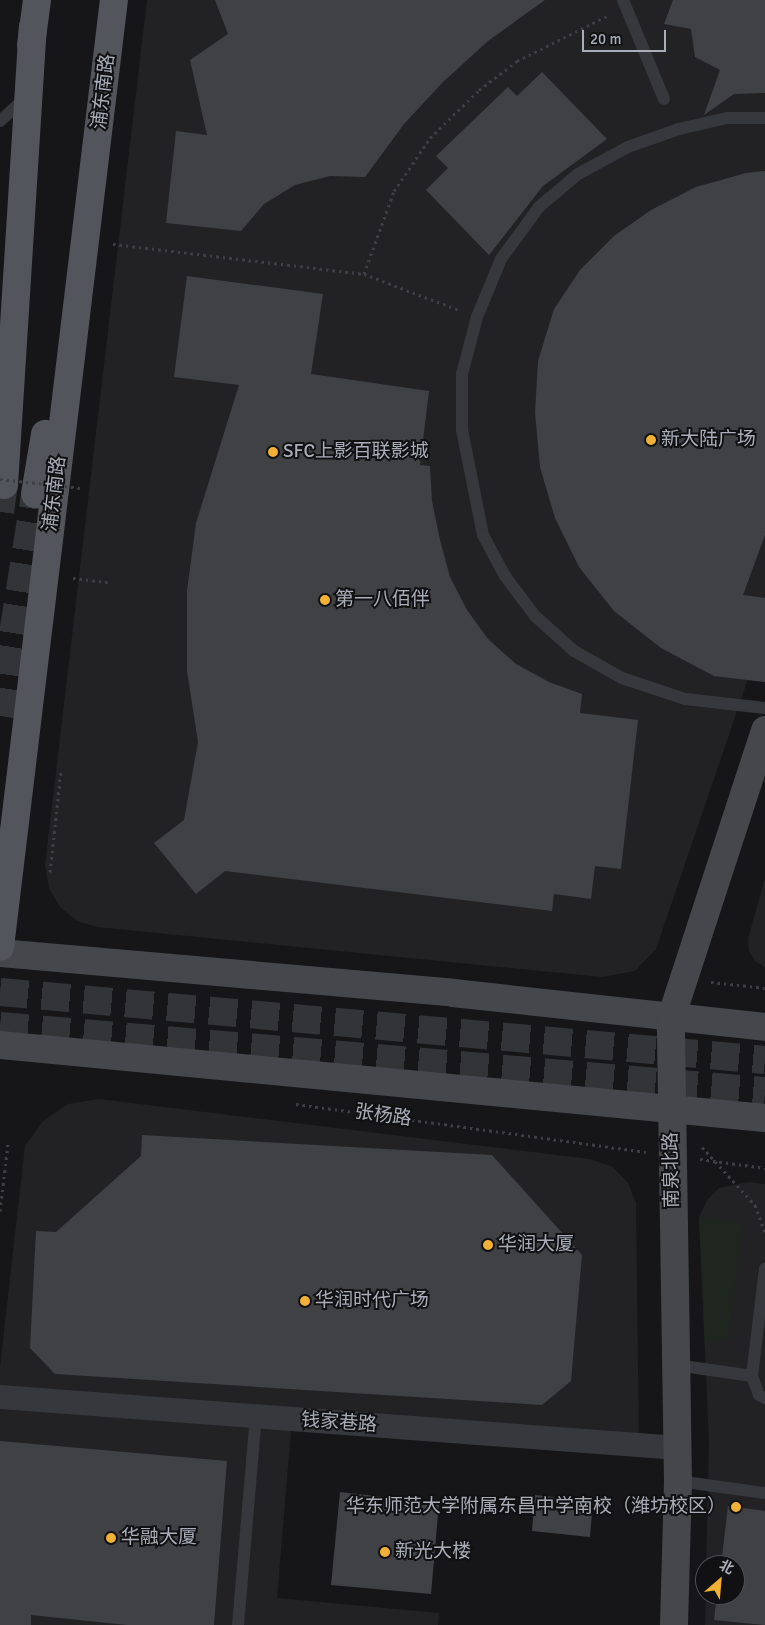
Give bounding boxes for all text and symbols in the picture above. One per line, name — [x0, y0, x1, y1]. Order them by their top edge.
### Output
scale bar — [585, 20, 669, 52]
text: 20 m — [590, 30, 621, 48]
street label: 浦东南路 — [88, 53, 120, 131]
place label: 新大陆广场 — [661, 429, 756, 451]
marker: 新大陆广场 — [645, 434, 657, 446]
place label: SFC上影百联影城 — [283, 441, 429, 463]
marker: SFC上影百联影城 — [267, 446, 279, 458]
street label: 浦东南路 — [39, 455, 71, 533]
place label: 第一八佰伴 — [335, 589, 430, 611]
marker: 第一八佰伴 — [319, 594, 331, 606]
street label: 张杨路 — [353, 1101, 413, 1131]
street label: 南泉北路 — [660, 1132, 684, 1208]
place label: 华润大厦 — [498, 1234, 574, 1256]
marker: 华润大厦 — [482, 1239, 494, 1251]
place label: 华润时代广场 — [315, 1290, 429, 1312]
marker: 华润时代广场 — [299, 1295, 311, 1307]
street label: 钱家巷路 — [300, 1409, 378, 1437]
place label: 华东师范大学附属东昌中学南校（潍坊校区） — [346, 1496, 726, 1518]
marker: 华东师范大学附属东昌中学南校（潍坊校区） — [730, 1501, 742, 1513]
place label: 华融大厦 — [121, 1527, 197, 1549]
marker: 华融大厦 — [105, 1532, 117, 1544]
place label: 新光大楼 — [395, 1541, 471, 1563]
marker: 新光大楼 — [379, 1546, 391, 1558]
north arrow — [695, 1555, 745, 1605]
text: 北 — [716, 1556, 737, 1578]

